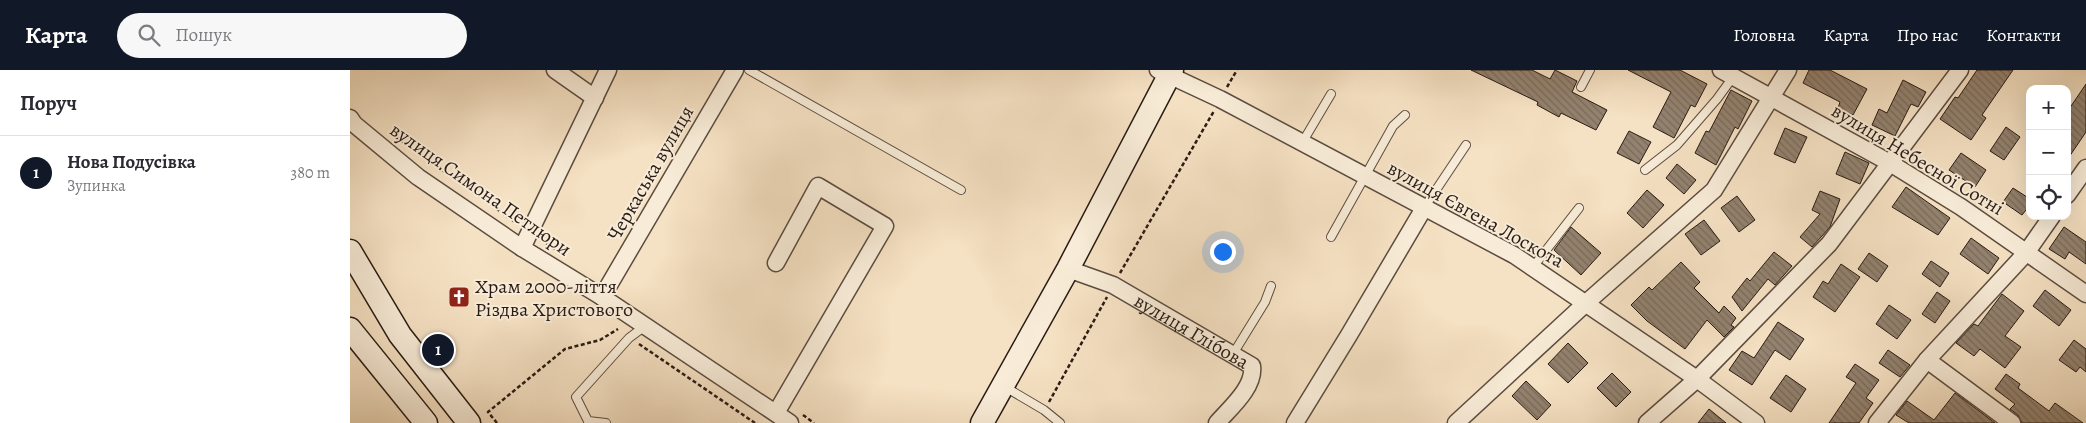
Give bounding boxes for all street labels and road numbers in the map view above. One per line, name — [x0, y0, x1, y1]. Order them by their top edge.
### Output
street label: вулиця Небесної Сотні — [1826, 97, 2009, 222]
street label: Черкаська вулиця — [601, 101, 700, 246]
street label: вулиця Симона Петлюри — [385, 116, 577, 262]
street label: вулиця Євгена Лоскота — [1383, 155, 1570, 275]
street label: вулиця Глібова — [1129, 287, 1255, 376]

